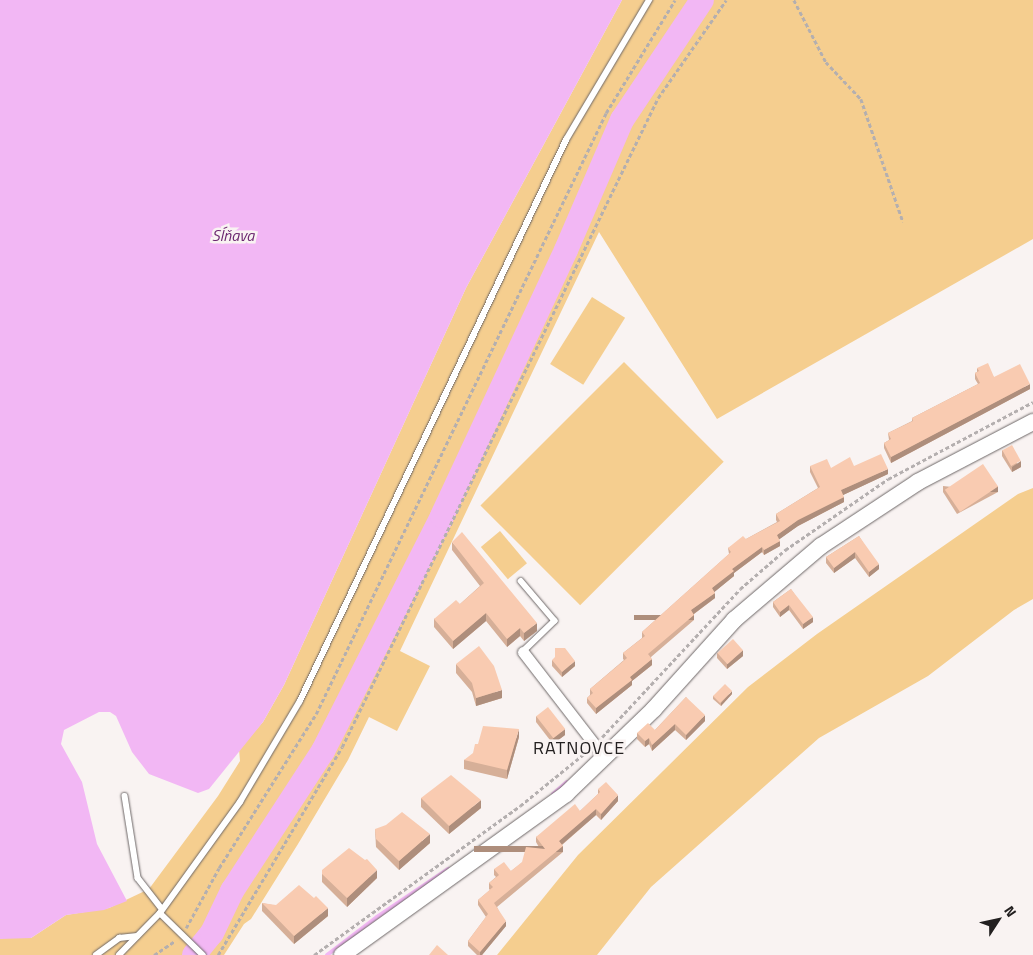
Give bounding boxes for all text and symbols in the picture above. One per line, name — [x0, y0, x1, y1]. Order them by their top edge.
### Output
water label: Sĺňava — [212, 225, 254, 245]
district label: RATNOVCE — [532, 737, 626, 759]
north arrow — [973, 895, 1023, 945]
text: N — [999, 901, 1022, 921]

